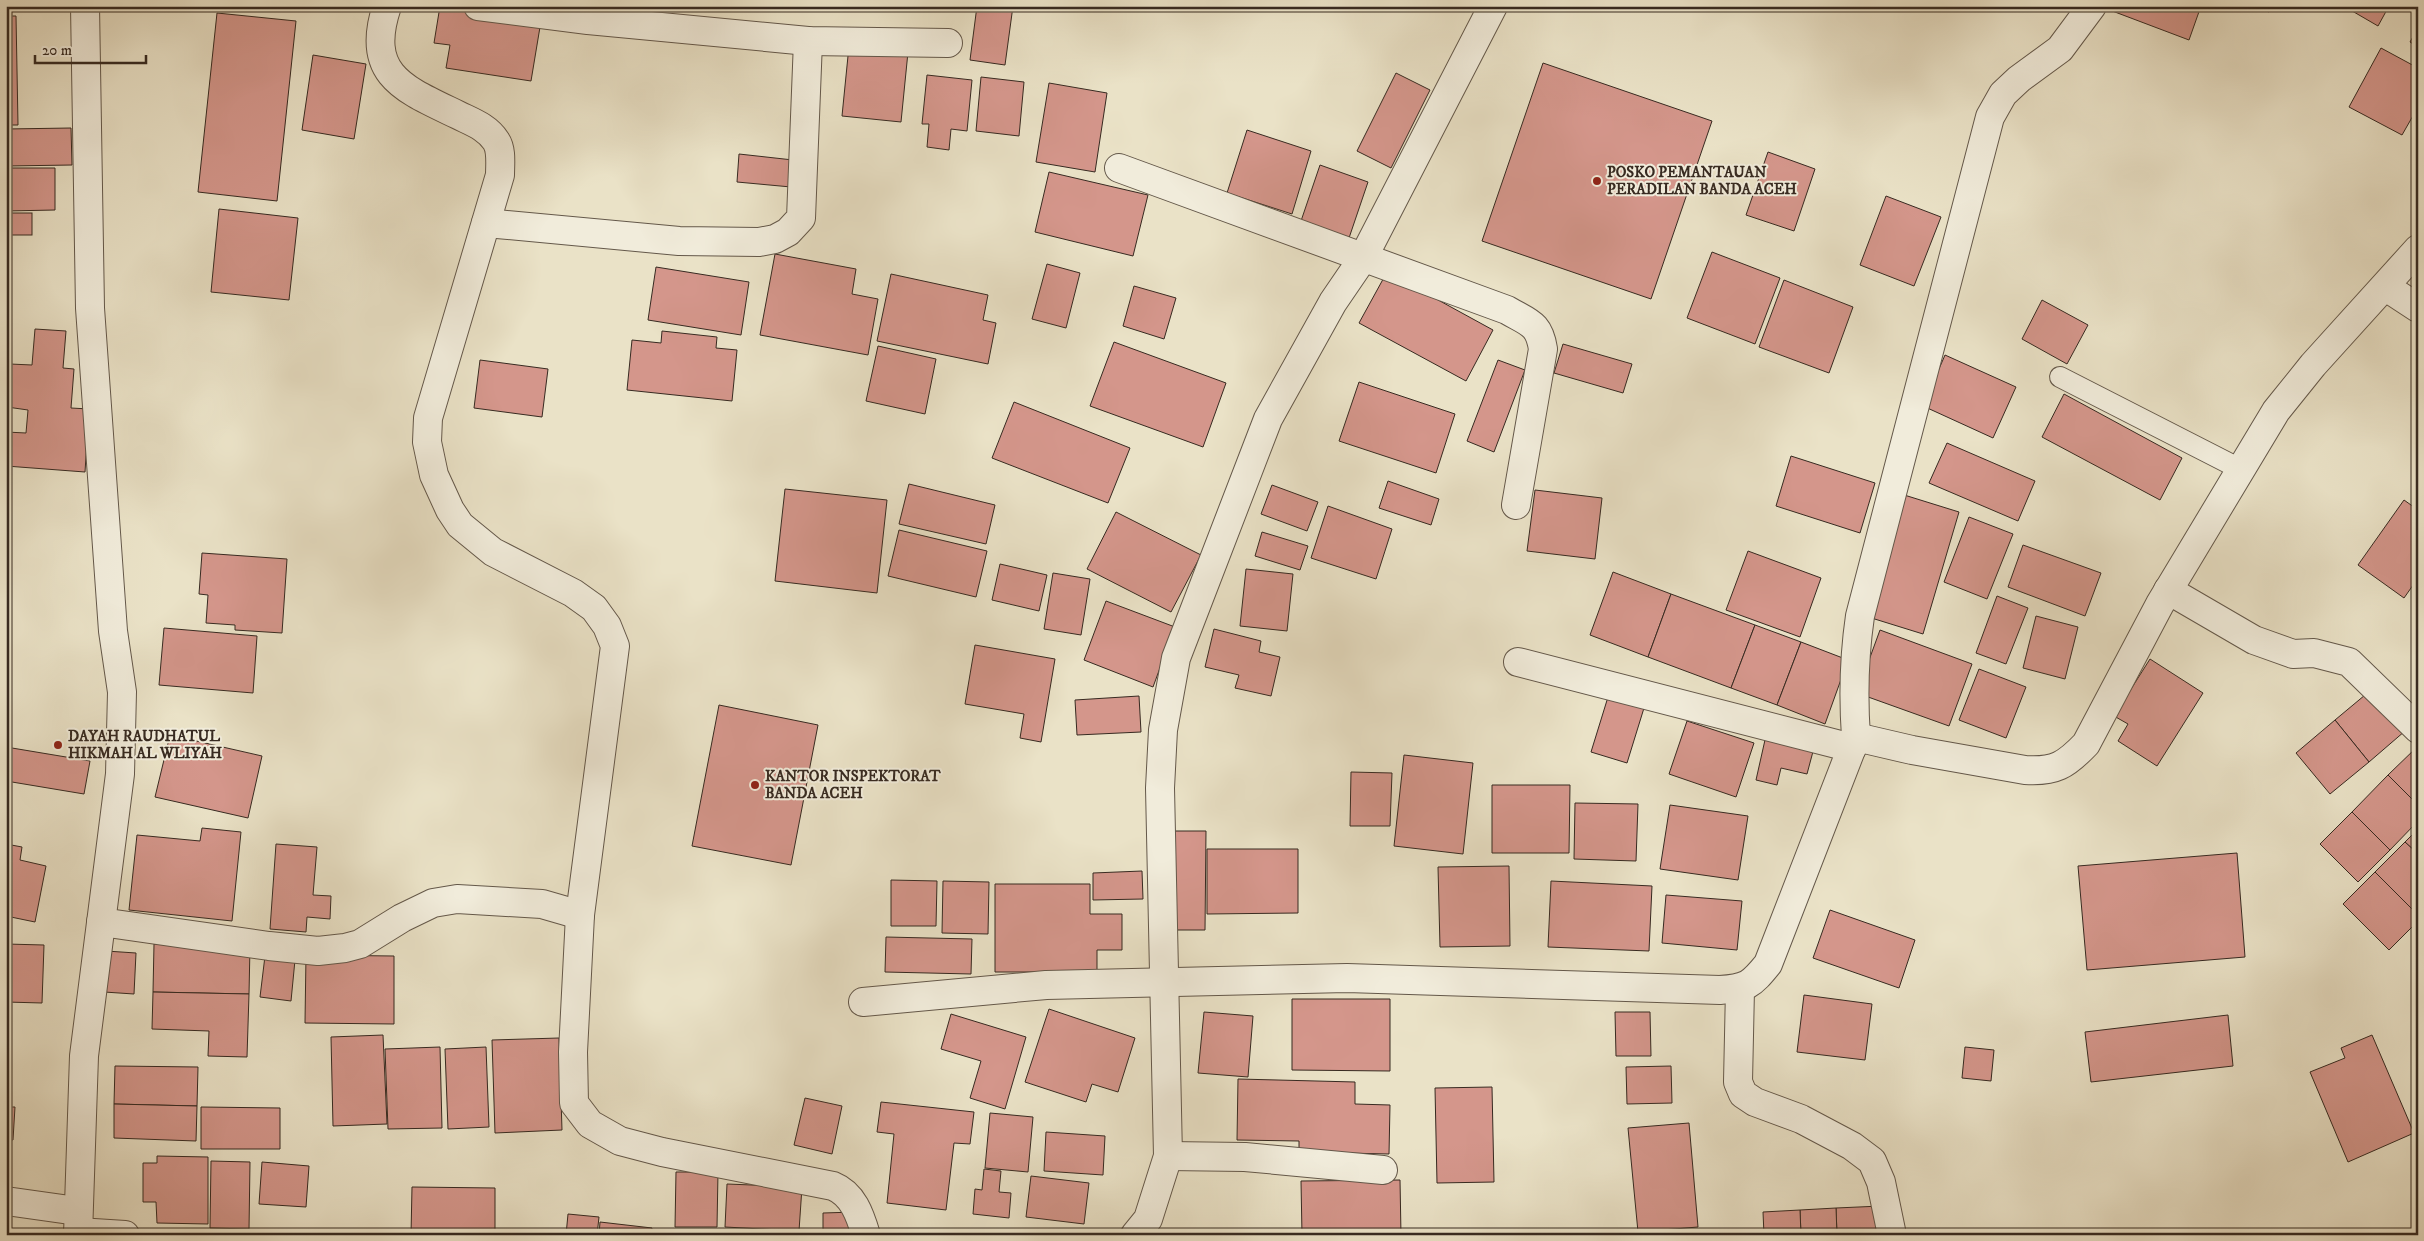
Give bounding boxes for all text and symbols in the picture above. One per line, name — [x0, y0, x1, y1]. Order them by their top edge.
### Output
scale bar — [35, 32, 146, 64]
text: 20 m — [42, 41, 72, 60]
place label: POSKO PEMANTAUAN PERADILAN BANDA ACEH — [1607, 163, 1797, 199]
marker: POSKO PEMANTAUAN PERADILAN BANDA ACEH — [1591, 175, 1603, 187]
place label: DAYAH RAUDHATUL HIKMAH AL WLIYAH — [68, 727, 222, 763]
marker: DAYAH RAUDHATUL HIKMAH AL WLIYAH — [52, 739, 64, 751]
place label: KANTOR INSPEKTORAT BANDA ACEH — [765, 767, 941, 803]
marker: KANTOR INSPEKTORAT BANDA ACEH — [749, 779, 761, 791]

